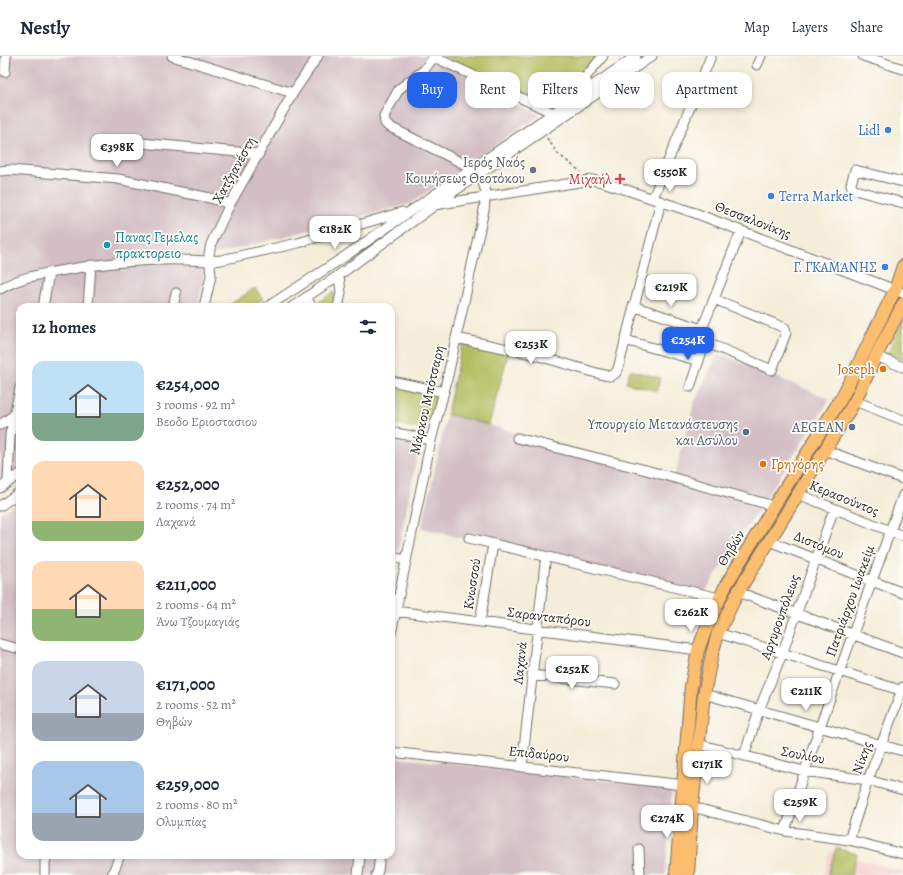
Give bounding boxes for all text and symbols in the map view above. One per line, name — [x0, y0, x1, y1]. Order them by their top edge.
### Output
text: Nestly — [20, 15, 70, 41]
text: Map — [744, 18, 770, 37]
text: Layers — [792, 18, 828, 37]
text: Share — [850, 18, 883, 37]
chip: Buy — [407, 72, 457, 108]
chip: Rent — [465, 72, 520, 108]
chip: Filters — [528, 72, 592, 108]
chip: New — [600, 72, 654, 108]
chip: Apartment — [662, 72, 752, 108]
place label: Lidl — [858, 121, 881, 140]
marker: Lidl — [883, 125, 893, 135]
street label: Χατζηανέστη — [208, 133, 260, 207]
pin: €398K — [89, 134, 145, 168]
text: €398K — [100, 138, 134, 155]
place label: Ιερός Ναός Κοιμήσεως Θεοτόκου — [405, 153, 525, 188]
pin: €550K — [642, 159, 698, 193]
text: €550K — [653, 163, 687, 180]
marker: Ιερός Ναός Κοιμήσεως Θεοτόκου — [528, 165, 538, 175]
place label: Μιχαήλ — [569, 170, 613, 189]
marker: Μιχαήλ — [615, 174, 625, 184]
place label: Terra Market — [779, 187, 854, 206]
marker: Terra Market — [766, 191, 776, 201]
street label: Θεσσαλονίκης — [712, 197, 794, 243]
pin: €182K — [307, 216, 363, 250]
text: €182K — [318, 220, 352, 237]
place label: Πανας Γεμελας πρακτορειο — [115, 228, 198, 263]
marker: Πανας Γεμελας πρακτορειο — [102, 240, 112, 250]
place label: Γ. ΓΚΑΜΑΝΗΣ — [793, 258, 877, 277]
marker: Γ. ΓΚΑΜΑΝΗΣ — [880, 262, 890, 272]
pin: €219K — [643, 274, 699, 308]
text: €219K — [655, 278, 687, 295]
text: 12 homes — [32, 316, 96, 339]
icon: filters — [357, 316, 379, 338]
pin: €254K — [660, 327, 716, 361]
pin: €253K — [503, 331, 559, 365]
text: €254K — [671, 331, 705, 348]
text: €253K — [514, 335, 548, 352]
street label: Μάρκου Μπότσαρη — [405, 344, 449, 456]
place label: Joseph — [837, 360, 876, 379]
marker: Joseph — [878, 364, 888, 374]
text: €254,000 — [156, 373, 219, 396]
icon: home — [64, 377, 112, 425]
text: 3 rooms · 92 m² — [156, 396, 235, 413]
text: Βεοδο Εριοστασιου — [156, 413, 257, 430]
place label: Υπουργείο Μετανάστευσης και Ασύλου — [587, 415, 738, 450]
place label: AEGEAN — [791, 418, 844, 437]
marker: AEGEAN — [847, 422, 857, 432]
marker: Υπουργείο Μετανάστευσης και Ασύλου — [741, 427, 751, 437]
place label: Γρηγόρης — [771, 455, 824, 474]
marker: Γρηγόρης — [758, 459, 768, 469]
text: €252,000 — [156, 473, 220, 496]
street label: Κερασούντος — [806, 475, 882, 521]
icon: home — [64, 477, 112, 525]
text: 2 rooms · 74 m² — [156, 496, 235, 513]
text: Λαχανά — [156, 513, 196, 530]
street label: Θηβών — [713, 526, 750, 570]
street label: Διστόμου — [791, 526, 847, 564]
street label: Πατριάρχου Ιωακείμ — [821, 542, 879, 659]
street label: Κνωσσού — [459, 557, 485, 611]
street label: Αργυρουπόλεως — [755, 572, 804, 663]
text: €211,000 — [156, 573, 216, 596]
icon: home — [64, 577, 112, 625]
text: 2 rooms · 64 m² — [156, 596, 236, 613]
pin: €262K — [663, 599, 719, 633]
street label: Σαρανταπόρου — [506, 602, 592, 632]
text: €262K — [674, 603, 708, 620]
text: Άνω Τζουμαγιάς — [156, 613, 240, 630]
street label: Λαχανά — [508, 640, 532, 686]
pin: €252K — [544, 656, 600, 690]
text: €252K — [555, 660, 589, 677]
text: €171,000 — [156, 673, 215, 696]
icon: home — [64, 677, 112, 725]
pin: €211K — [778, 678, 834, 712]
text: €211K — [790, 682, 822, 699]
text: 2 rooms · 52 m² — [156, 696, 236, 713]
text: Θηβών — [156, 713, 192, 730]
street label: Νίκης — [847, 739, 877, 777]
street label: Επιδαύρου — [508, 741, 570, 767]
street label: Σουλίου — [780, 741, 826, 769]
pin: €171K — [679, 751, 735, 785]
text: €171K — [692, 755, 722, 772]
text: €259,000 — [156, 773, 219, 796]
icon: home — [64, 777, 112, 825]
pin: €259K — [772, 789, 828, 823]
text: €259K — [783, 793, 817, 810]
text: 2 rooms · 80 m² — [156, 796, 237, 813]
pin: €274K — [639, 805, 695, 839]
text: €274K — [650, 809, 684, 826]
text: Ολυμπίας — [156, 813, 207, 830]

